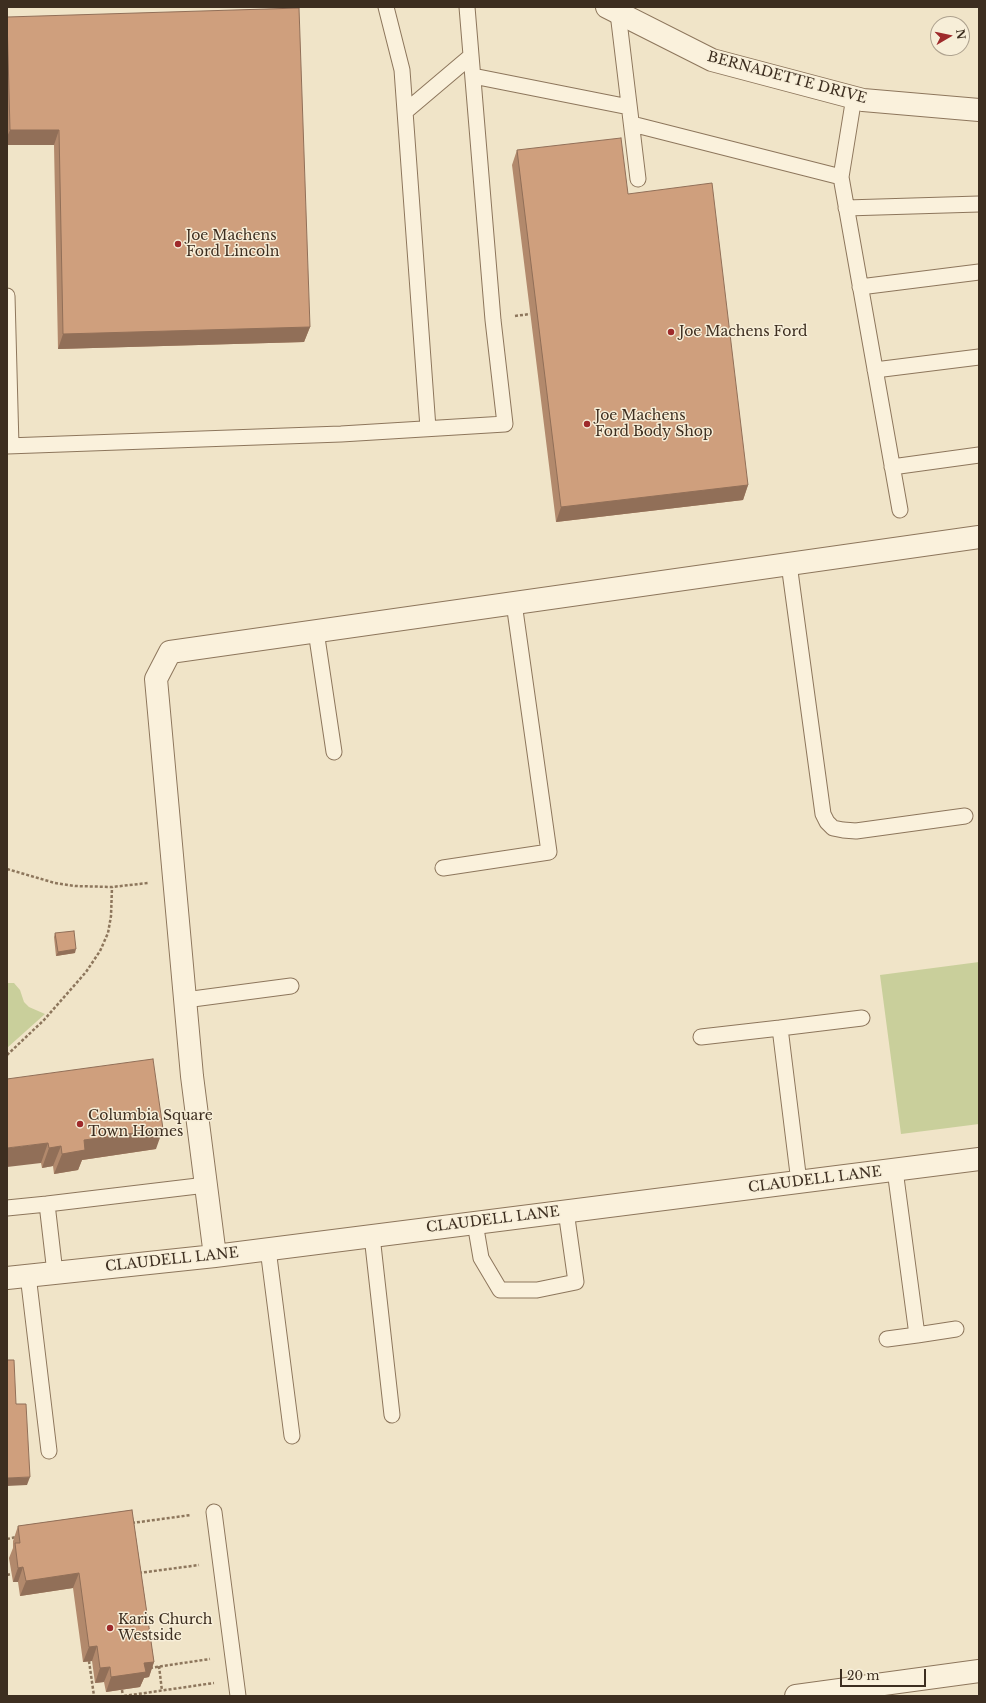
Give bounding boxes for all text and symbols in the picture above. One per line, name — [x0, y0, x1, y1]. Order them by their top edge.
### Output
north arrow — [930, 16, 970, 56]
text: N — [953, 28, 969, 40]
street label: BERNADETTE DRIVE — [705, 49, 869, 107]
place label: Joe Machens Ford Lincoln — [186, 228, 279, 260]
marker: Joe Machens Ford Lincoln — [173, 239, 183, 249]
place label: Joe Machens Ford — [679, 324, 807, 340]
marker: Joe Machens Ford — [666, 327, 676, 337]
place label: Joe Machens Ford Body Shop — [595, 408, 713, 440]
marker: Joe Machens Ford Body Shop — [582, 419, 592, 429]
place label: Columbia Square Town Homes — [88, 1108, 213, 1140]
marker: Columbia Square Town Homes — [75, 1119, 85, 1129]
street label: CLAUDELL LANE — [747, 1163, 883, 1197]
street label: CLAUDELL LANE — [425, 1203, 561, 1237]
street label: CLAUDELL LANE — [104, 1245, 240, 1275]
place label: Karis Church Westside — [118, 1612, 212, 1644]
marker: Karis Church Westside — [105, 1623, 115, 1633]
scale bar — [842, 1661, 928, 1687]
text: 20 m — [847, 1668, 879, 1683]

